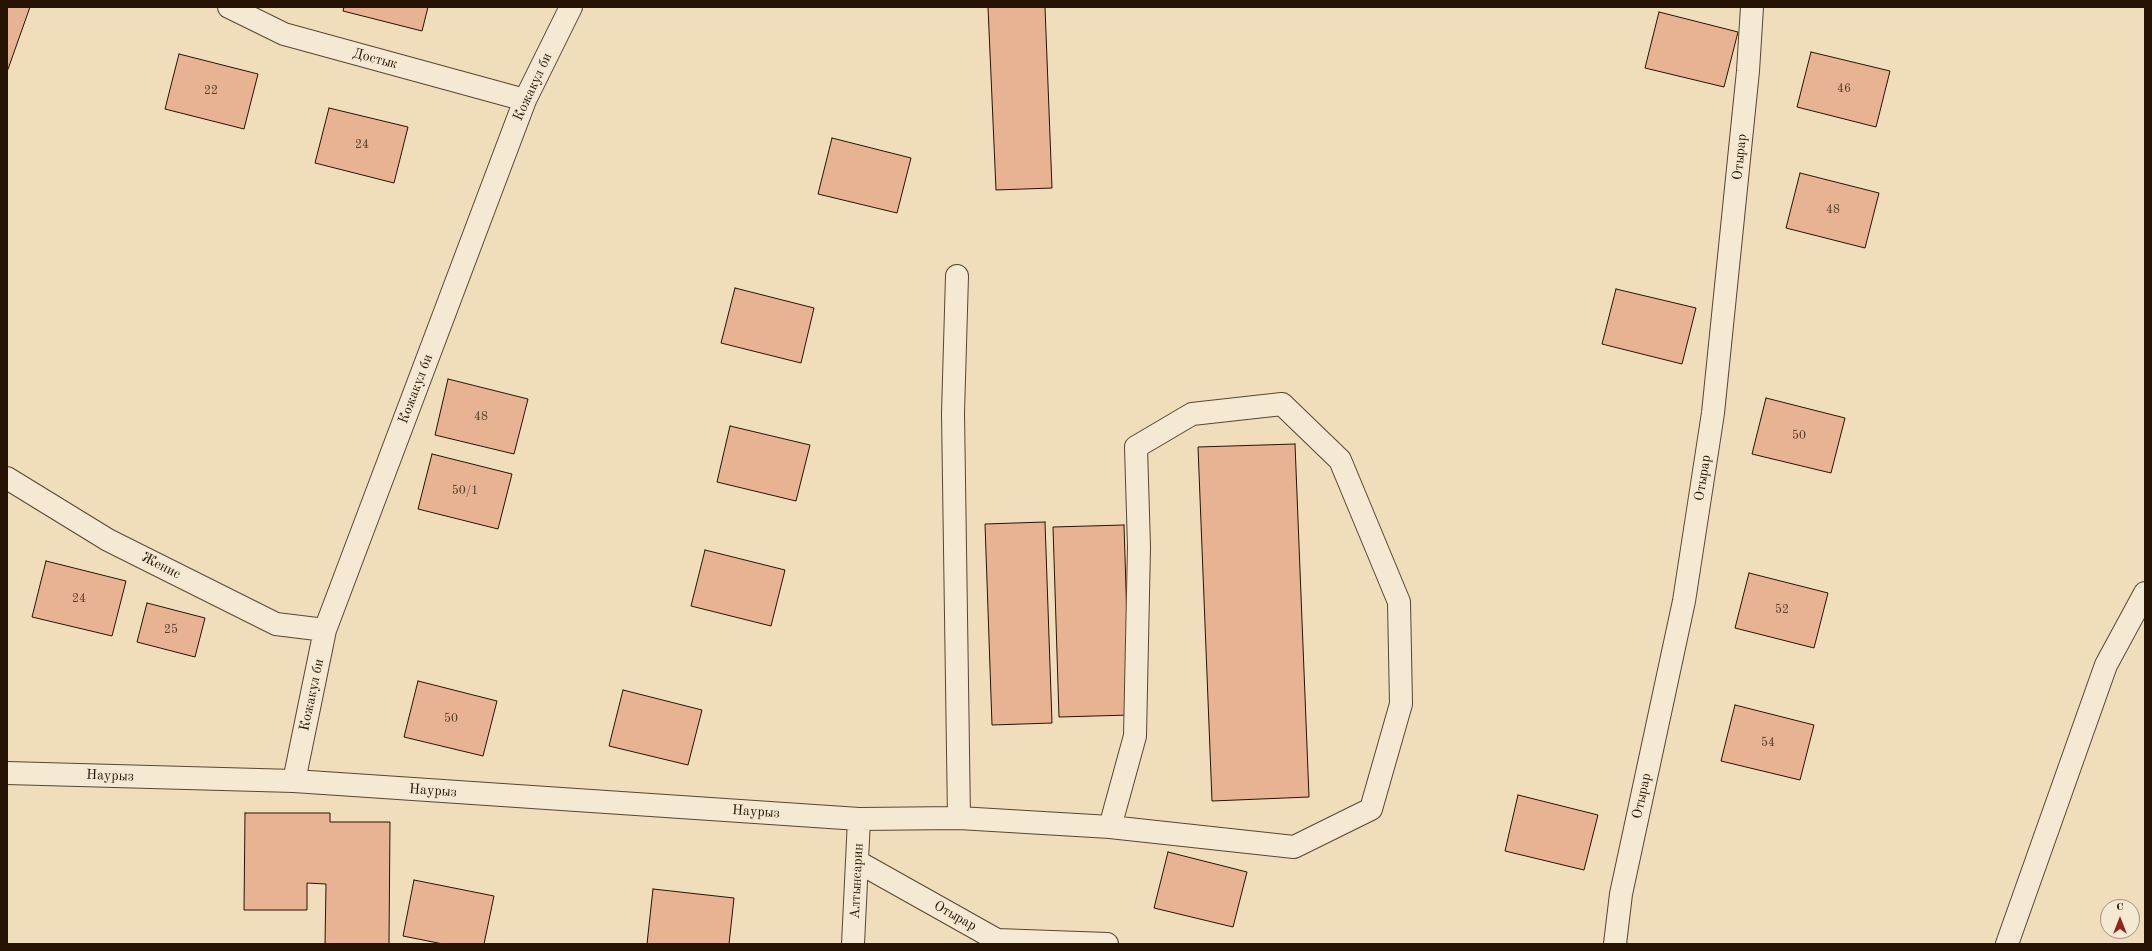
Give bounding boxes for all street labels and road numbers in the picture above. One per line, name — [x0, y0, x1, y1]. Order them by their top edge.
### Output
street label: Достык — [351, 45, 399, 73]
street label: Кожакул би — [510, 50, 556, 124]
street label: Отырар — [1729, 133, 1751, 181]
street label: Кожакул би — [395, 352, 437, 426]
street label: Отырар — [1691, 454, 1715, 502]
street label: Женис — [139, 549, 183, 583]
street label: Кожакул би — [296, 657, 328, 733]
street label: Наурыз — [86, 767, 134, 785]
street label: Отырар — [1629, 772, 1655, 820]
street label: Наурыз — [409, 781, 457, 801]
street label: Наурыз — [732, 802, 780, 822]
street label: Алтынсарин — [847, 843, 867, 919]
street label: Отырар — [931, 897, 979, 935]

